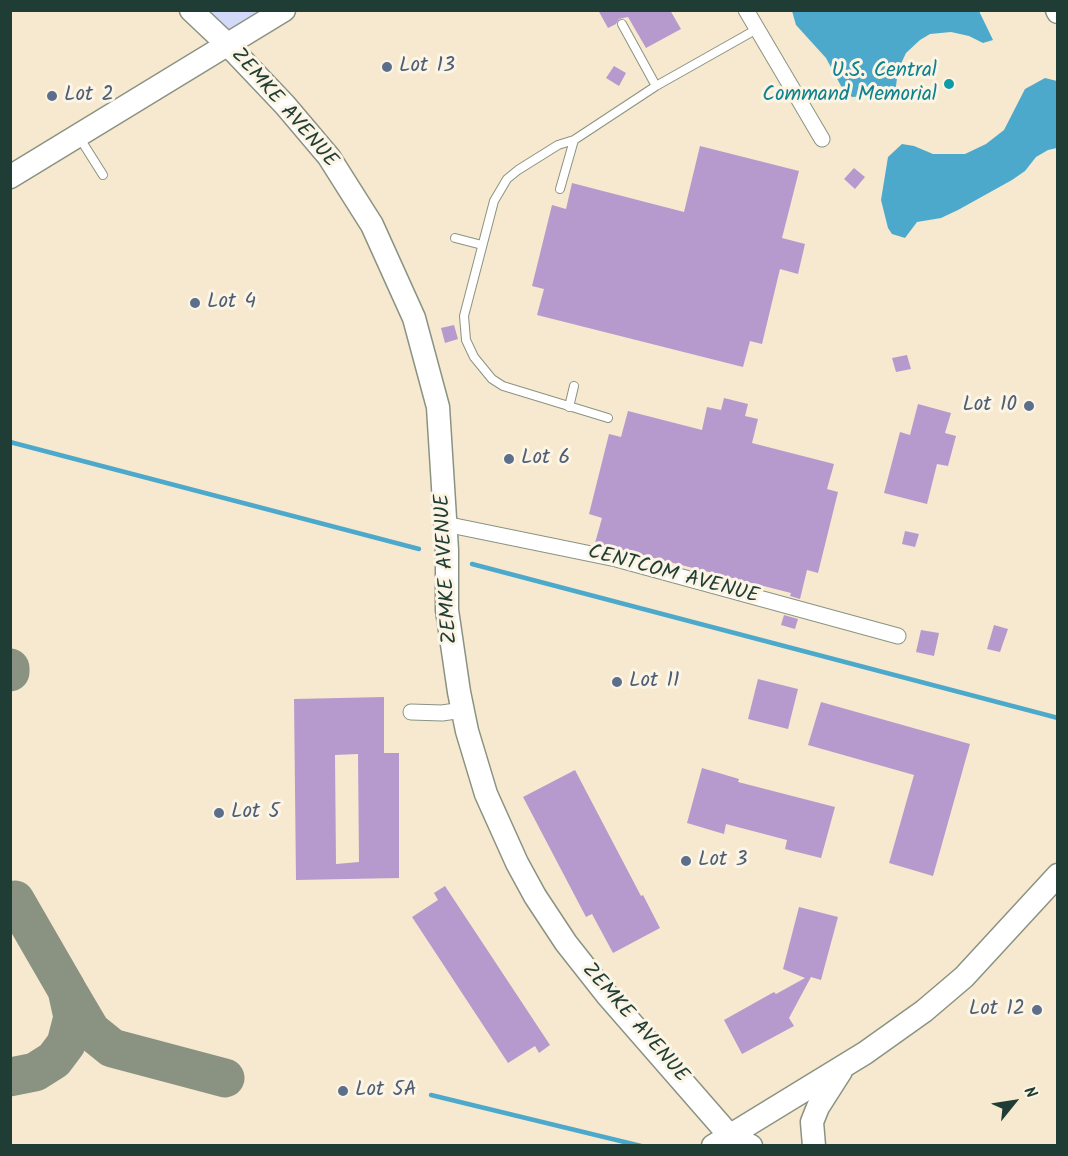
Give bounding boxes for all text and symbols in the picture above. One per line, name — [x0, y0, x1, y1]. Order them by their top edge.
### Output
street label: ZEMKE AVENUE — [224, 44, 342, 174]
place label: Lot 13 — [399, 54, 455, 80]
place label: U.S. Central Command Memorial — [762, 59, 937, 109]
marker: Lot 13 — [380, 60, 394, 74]
marker: U.S. Central Command Memorial — [942, 77, 956, 91]
place label: Lot 2 — [64, 83, 114, 109]
marker: Lot 2 — [45, 89, 59, 103]
place label: Lot 4 — [207, 290, 256, 316]
marker: Lot 4 — [188, 296, 202, 310]
place label: Lot 10 — [962, 393, 1017, 419]
marker: Lot 10 — [1022, 399, 1036, 413]
place label: Lot 6 — [521, 446, 570, 472]
marker: Lot 6 — [502, 452, 516, 466]
street label: ZEMKE AVENUE — [431, 493, 465, 645]
street label: CENTCOM AVENUE — [585, 541, 761, 611]
place label: Lot 11 — [629, 669, 680, 695]
marker: Lot 11 — [610, 675, 624, 689]
place label: Lot 5 — [231, 800, 280, 826]
marker: Lot 5 — [212, 806, 226, 820]
place label: Lot 3 — [698, 848, 748, 874]
marker: Lot 3 — [679, 854, 693, 868]
street label: ZEMKE AVENUE — [575, 959, 693, 1089]
place label: Lot 12 — [969, 997, 1025, 1023]
marker: Lot 12 — [1030, 1003, 1044, 1017]
north arrow — [984, 1072, 1044, 1132]
place label: Lot 5A — [355, 1078, 417, 1104]
text: N — [1017, 1082, 1043, 1103]
marker: Lot 5A — [336, 1084, 350, 1098]

